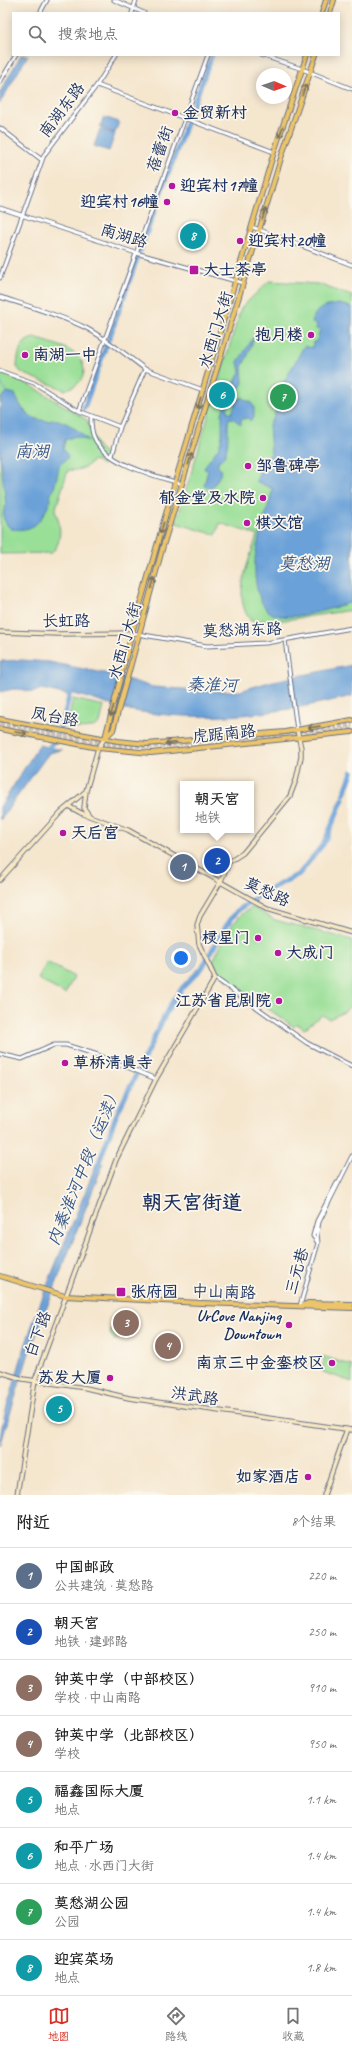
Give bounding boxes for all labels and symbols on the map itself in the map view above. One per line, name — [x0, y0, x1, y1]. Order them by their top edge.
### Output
north arrow — [256, 68, 292, 104]
street label: 南湖东路 — [35, 78, 89, 142]
one-way arrow — [301, 84, 308, 97]
place label: 金贸新村 — [183, 103, 247, 123]
marker: 金贸新村 — [170, 108, 180, 118]
street label: 蓓蕾街 — [142, 123, 178, 175]
one-way arrow — [277, 125, 285, 137]
place label: 迎宾村17幢 — [180, 176, 258, 196]
marker: 迎宾村17幢 — [167, 181, 177, 191]
place label: 迎宾村16幢 — [80, 192, 159, 212]
marker: 迎宾村16幢 — [162, 197, 172, 207]
one-way arrow — [261, 208, 268, 221]
street label: 南湖路 — [98, 219, 150, 253]
pin: 8 — [180, 221, 206, 251]
place label: 迎宾村20幢 — [248, 231, 326, 251]
marker: 迎宾村20幢 — [235, 236, 245, 246]
place label: 大士茶亭 — [203, 260, 267, 280]
marker: 大士茶亭 — [188, 264, 200, 276]
street label: 水西门大街 — [195, 289, 237, 371]
place label: 抱月楼 — [255, 325, 303, 345]
marker: 抱月楼 — [306, 330, 316, 340]
place label: 南湖一中 — [33, 345, 97, 365]
marker: 南湖一中 — [20, 350, 30, 360]
pin: 6 — [209, 380, 235, 410]
pin: 7 — [270, 382, 296, 412]
one-way arrow — [195, 397, 202, 410]
water label: 南湖 — [15, 441, 51, 462]
one-way arrow — [186, 453, 194, 465]
place label: 邹鲁碑亭 — [256, 456, 320, 476]
marker: 邹鲁碑亭 — [243, 461, 253, 471]
place label: 郁金堂及水院 — [159, 488, 255, 508]
marker: 郁金堂及水院 — [258, 493, 268, 503]
place label: 棋文馆 — [255, 513, 303, 533]
marker: 棋文馆 — [242, 518, 252, 528]
one-way arrow — [158, 521, 165, 534]
water label: 莫愁湖 — [279, 553, 331, 574]
one-way arrow — [150, 577, 157, 590]
street label: 水西门大街 — [104, 600, 146, 682]
street label: 长虹路 — [42, 611, 90, 631]
street label: 莫愁湖东路 — [202, 619, 282, 641]
water label: 秦淮河 — [186, 674, 241, 696]
street label: 凤台路 — [30, 703, 80, 731]
one-way arrow — [108, 704, 115, 717]
street label: 虎踞南路 — [191, 721, 257, 747]
one-way arrow — [308, 723, 321, 731]
one-way arrow — [14, 729, 27, 737]
one-way arrow — [165, 740, 178, 747]
place label: 天后宫 — [71, 823, 119, 843]
marker: 天后宫 — [58, 828, 68, 838]
pin: 2 — [204, 846, 230, 876]
pin: 1 — [170, 852, 196, 882]
street label: 莫愁路 — [241, 873, 293, 911]
place label: 棂星门 — [202, 928, 250, 948]
marker: 棂星门 — [253, 933, 263, 943]
place label: 大成门 — [286, 943, 334, 963]
your location — [171, 948, 191, 968]
marker: 大成门 — [273, 948, 283, 958]
place label: 江苏省昆剧院 — [175, 991, 271, 1011]
marker: 江苏省昆剧院 — [274, 996, 284, 1006]
place label: 草桥清真寺 — [73, 1053, 153, 1073]
marker: 草桥清真寺 — [60, 1058, 70, 1068]
water label: 内秦淮河中段（运渎） — [42, 1083, 126, 1249]
district label: 朝天宫街道 — [142, 1190, 242, 1215]
street label: 三元巷 — [281, 1245, 313, 1297]
street label: 中山南路 — [192, 1281, 256, 1303]
place label: 张府园 — [130, 1282, 178, 1302]
marker: 张府园 — [115, 1286, 127, 1298]
place label: UrCove Nanjing Downtown — [196, 1306, 282, 1344]
street label: 白下路 — [20, 1308, 56, 1360]
pin: 3 — [113, 1308, 139, 1338]
marker: UrCove Nanjing Downtown — [284, 1320, 294, 1330]
pin: 4 — [155, 1331, 181, 1361]
place label: 南京三中金銮校区 — [196, 1353, 324, 1373]
marker: 南京三中金銮校区 — [327, 1358, 337, 1368]
place label: 苏发大厦 — [38, 1368, 102, 1388]
marker: 苏发大厦 — [105, 1373, 115, 1383]
street label: 洪武路 — [170, 1382, 220, 1410]
pin: 5 — [46, 1394, 72, 1424]
place label: 如家酒店 — [236, 1467, 300, 1487]
marker: 如家酒店 — [303, 1472, 313, 1482]

